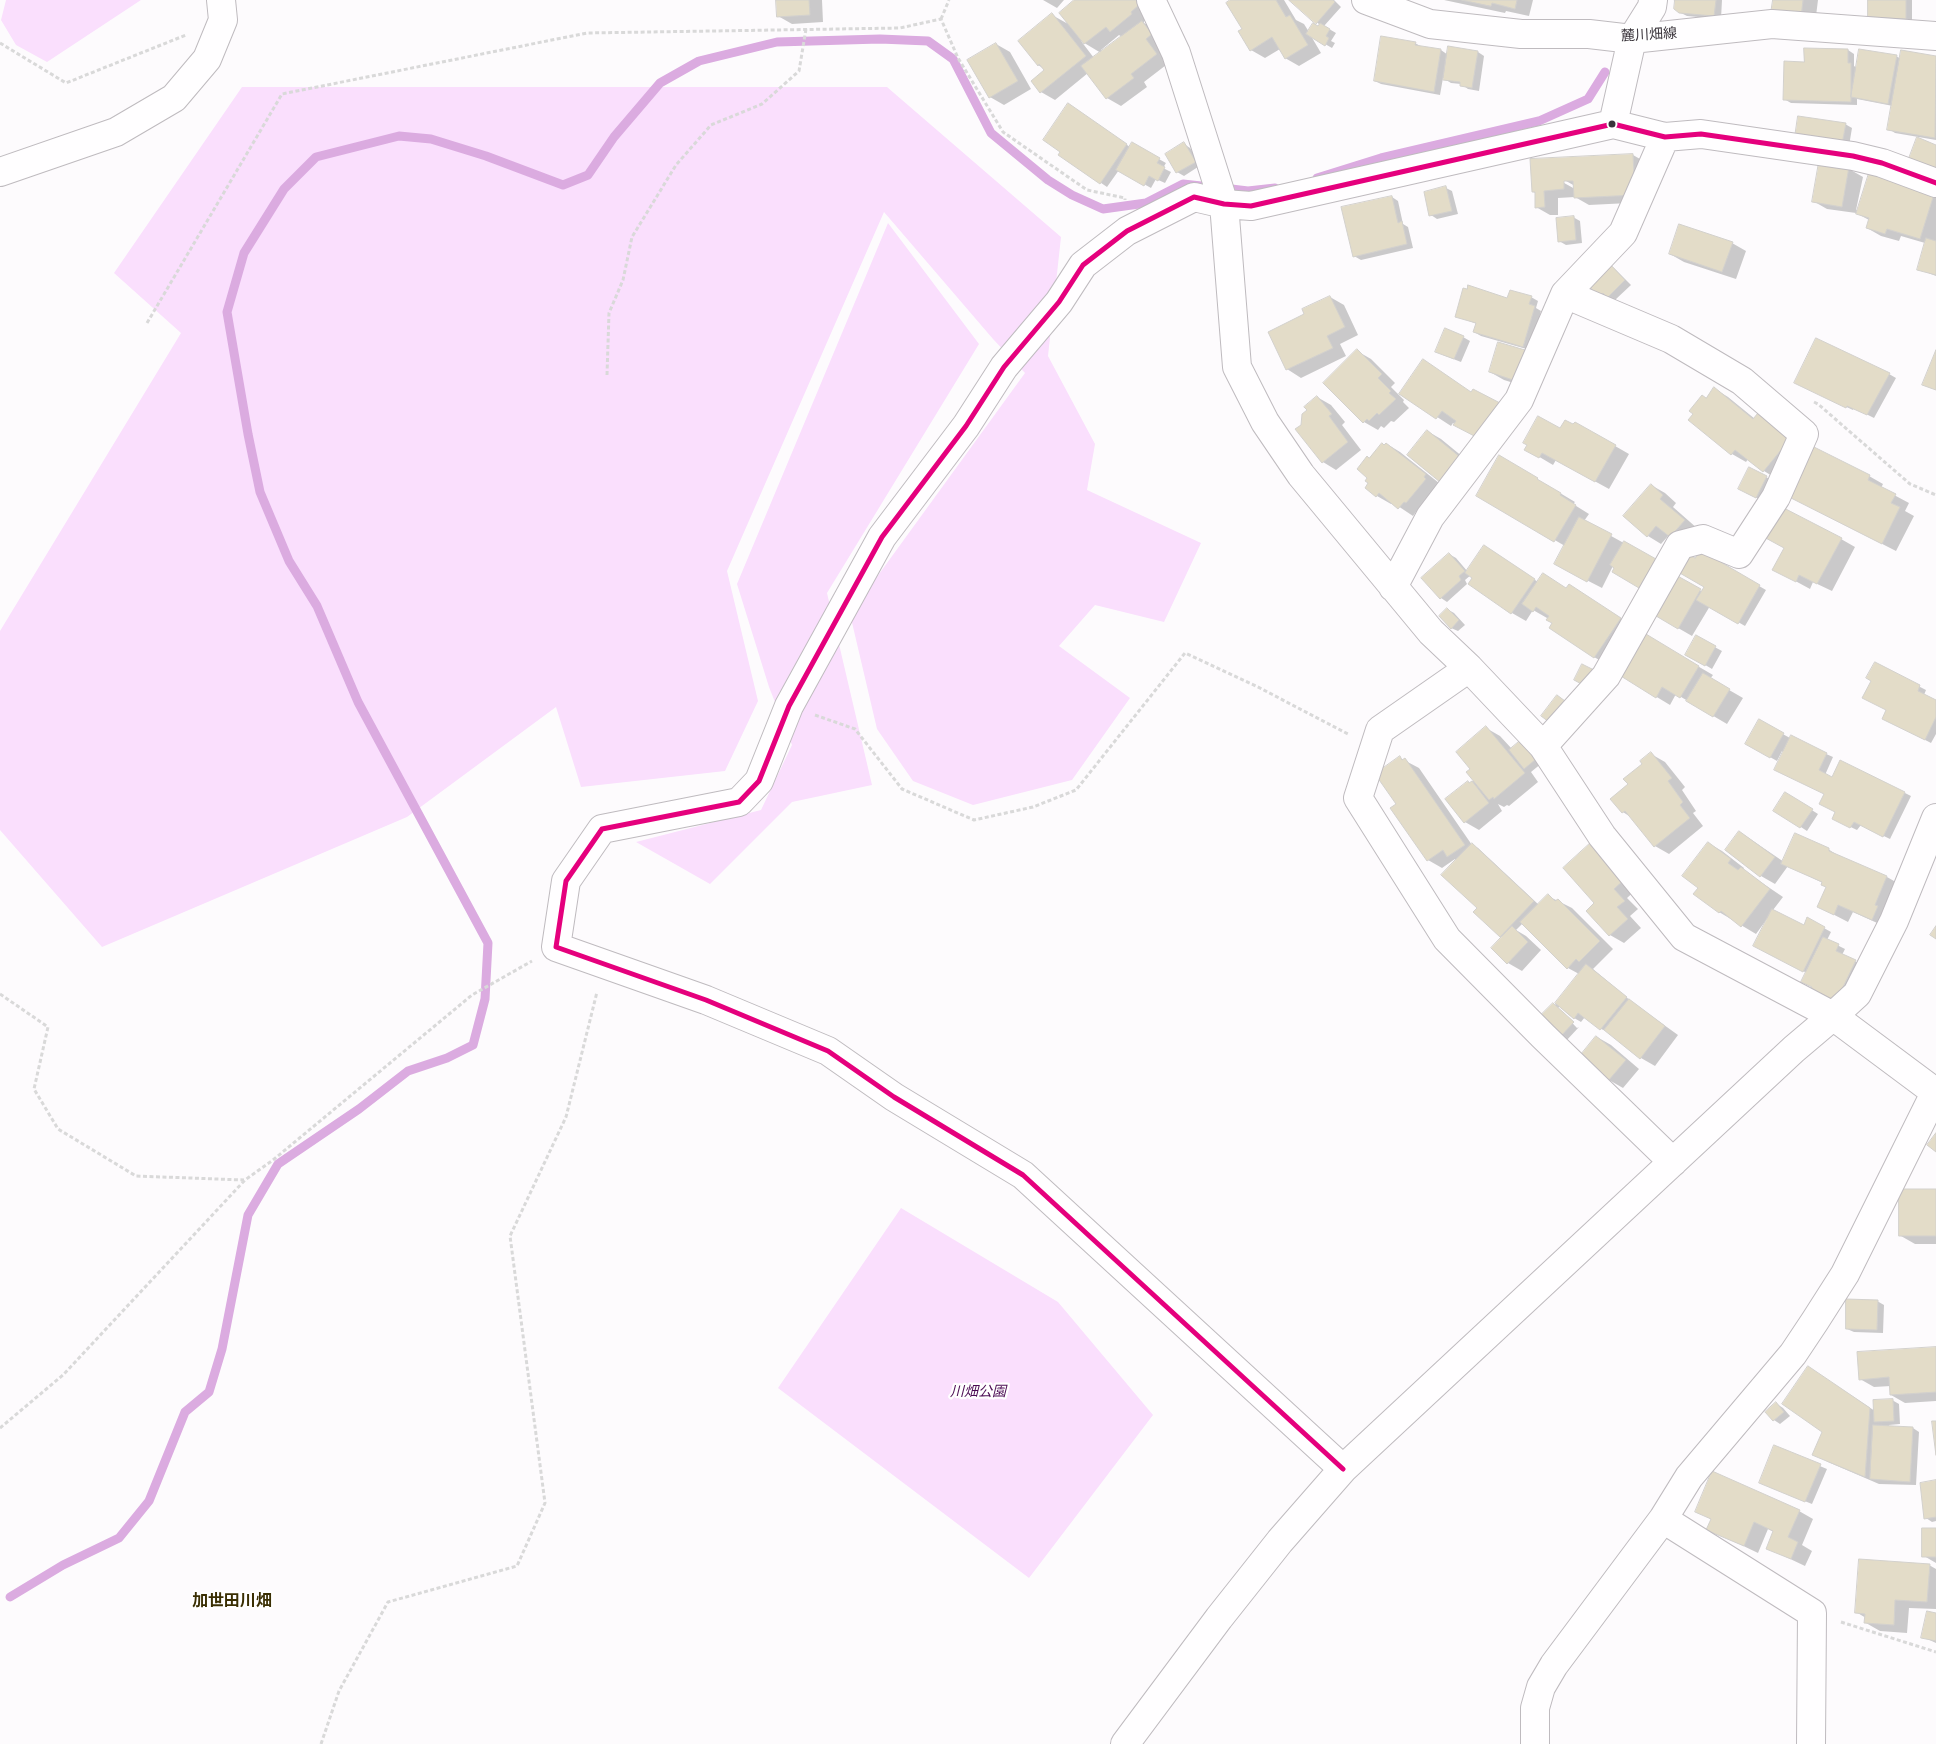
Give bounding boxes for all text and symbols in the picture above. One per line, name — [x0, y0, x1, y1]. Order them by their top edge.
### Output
street label: 麓川畑線 — [1621, 25, 1677, 45]
unlabelled marker — [1607, 119, 1617, 129]
park label: 川畑公園 — [950, 1384, 1006, 1400]
district label: 加世田川畑 — [192, 1591, 272, 1611]

